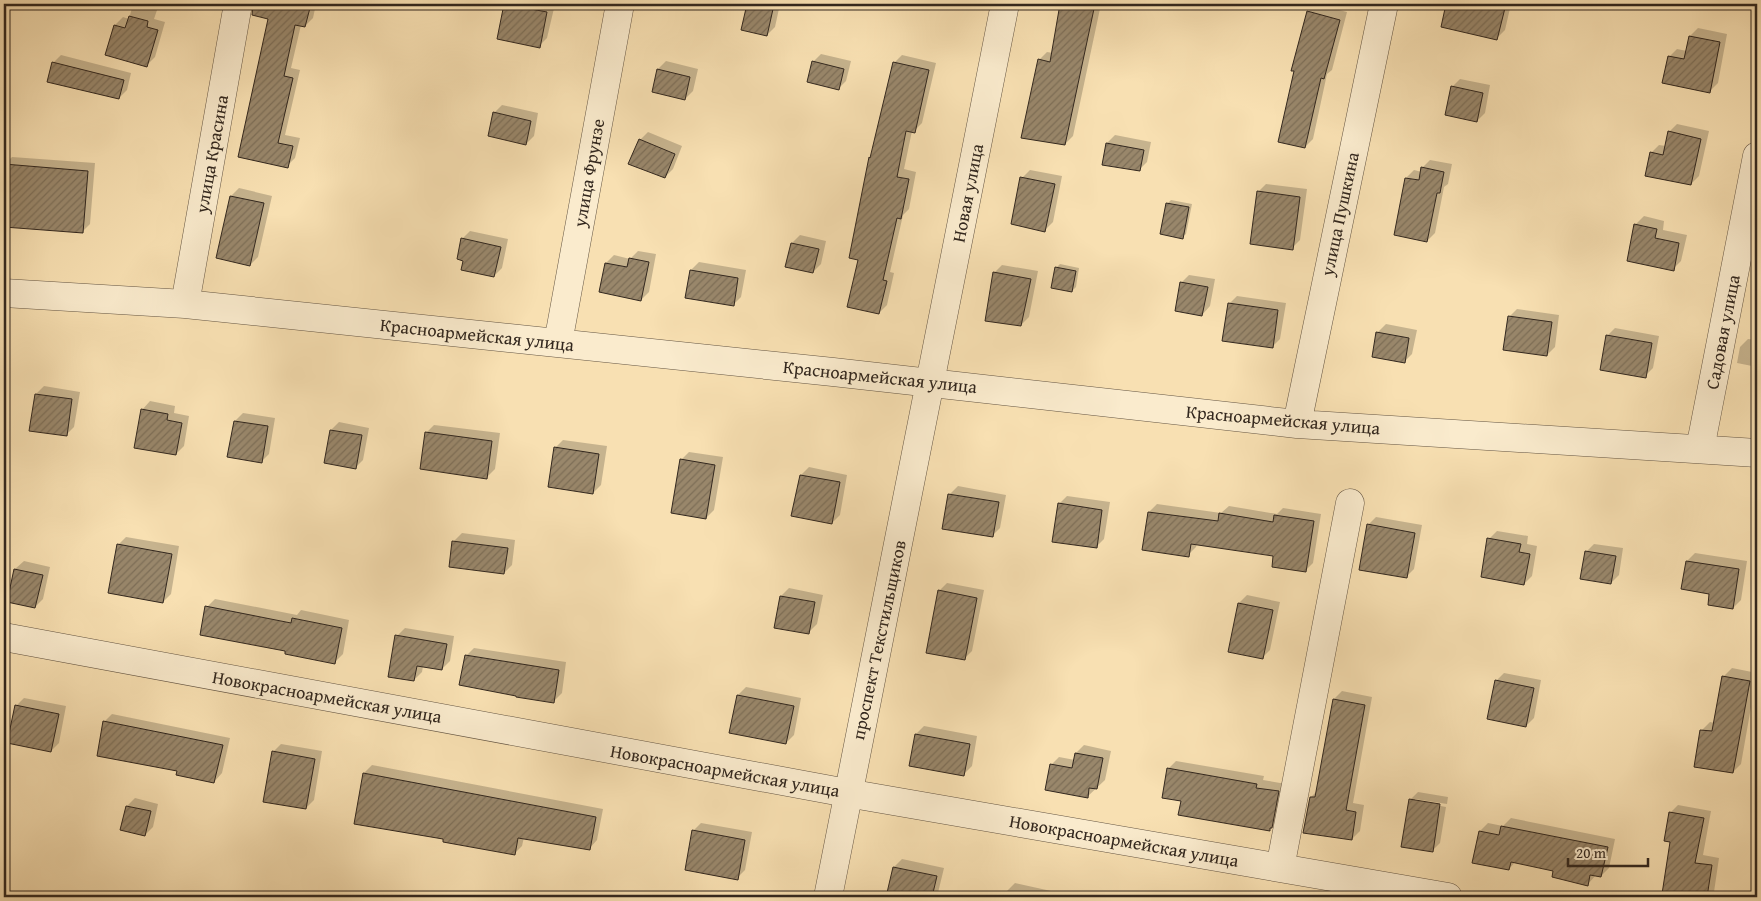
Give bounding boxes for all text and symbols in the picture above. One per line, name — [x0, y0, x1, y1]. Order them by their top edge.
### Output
street label: улица Красина — [188, 92, 235, 216]
street label: улица Фрунзе — [566, 116, 611, 230]
street label: Новая улица — [945, 141, 990, 245]
street label: улица Пушкина — [1313, 149, 1366, 279]
street label: Садовая улица — [1698, 272, 1747, 392]
street label: Красноармейская улица — [379, 311, 576, 358]
street label: Красноармейская улица — [782, 353, 979, 400]
street label: Красноармейская улица — [1185, 398, 1382, 441]
street label: проспект Текстильщиков — [844, 537, 913, 742]
street label: Новокрасноармейская улица — [210, 663, 444, 730]
street label: Новокрасноармейская улица — [608, 737, 842, 804]
street label: Новокрасноармейская улица — [1007, 807, 1241, 874]
scale bar — [1568, 836, 1648, 868]
text: 20 m — [1576, 842, 1607, 863]

